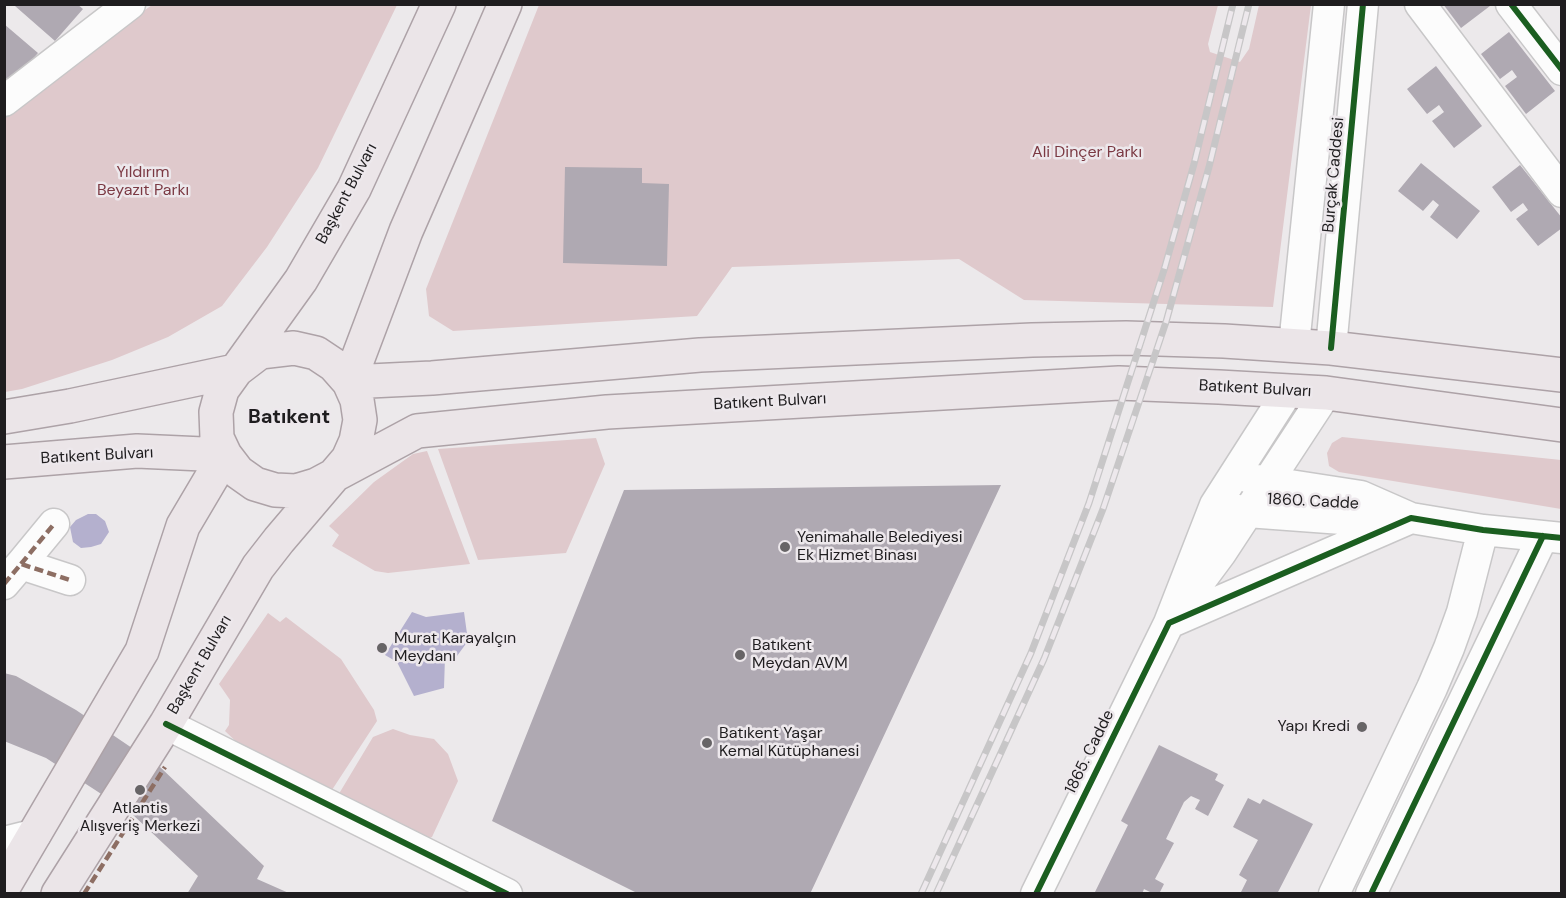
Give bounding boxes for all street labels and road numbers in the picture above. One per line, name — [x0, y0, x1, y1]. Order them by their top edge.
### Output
street label: Burçak Caddesi — [1319, 116, 1349, 234]
street label: Başkent Bulvarı — [312, 140, 382, 248]
street label: Batıkent Bulvarı — [1198, 376, 1312, 402]
street label: Batıkent Bulvarı — [713, 389, 827, 415]
street label: Batıkent Bulvarı — [40, 443, 154, 469]
street label: 1860. Cadde — [1267, 490, 1359, 514]
street label: Başkent Bulvarı — [164, 612, 236, 718]
street label: 1865. Cadde — [1061, 707, 1119, 797]

